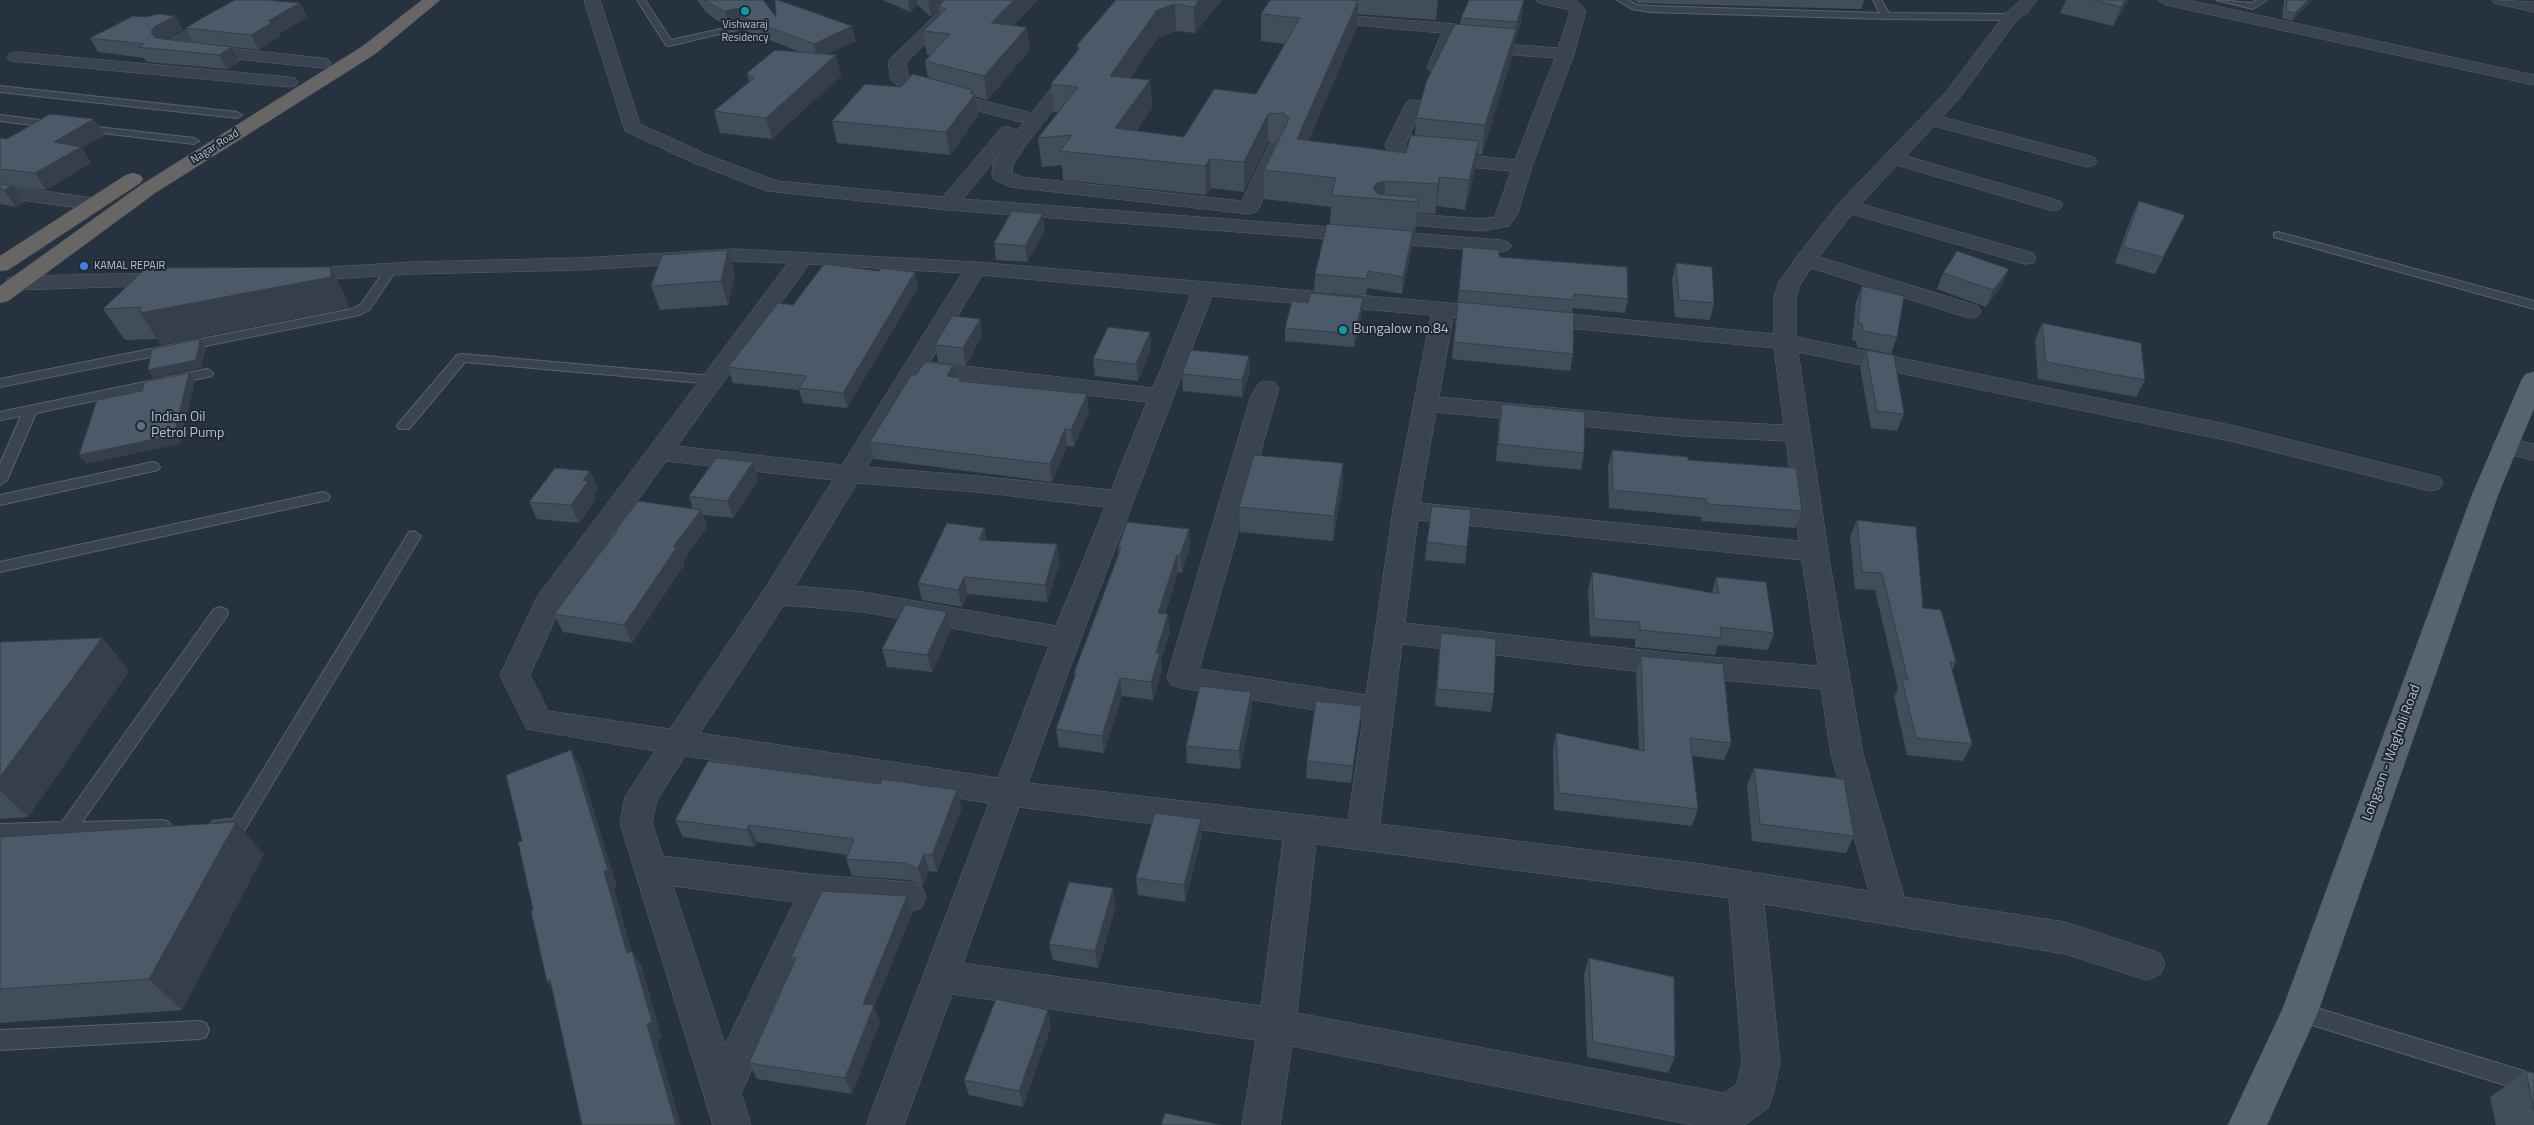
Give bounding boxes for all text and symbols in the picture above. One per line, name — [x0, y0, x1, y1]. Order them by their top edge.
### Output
marker: Vishwaraj Residency — [739, 5, 751, 17]
place label: Vishwaraj Residency — [721, 18, 769, 44]
street label: Nagar Road — [189, 127, 241, 167]
place label: KAMAL REPAIR — [94, 259, 165, 273]
marker: KAMAL REPAIR — [78, 260, 90, 272]
place label: Bungalow no.84 — [1353, 322, 1449, 338]
marker: Bungalow no.84 — [1337, 324, 1349, 336]
place label: Indian Oil Petrol Pump — [151, 410, 224, 442]
marker: Indian Oil Petrol Pump — [135, 420, 147, 432]
street label: Lohgaon - Wagholi Road — [2359, 682, 2425, 824]

